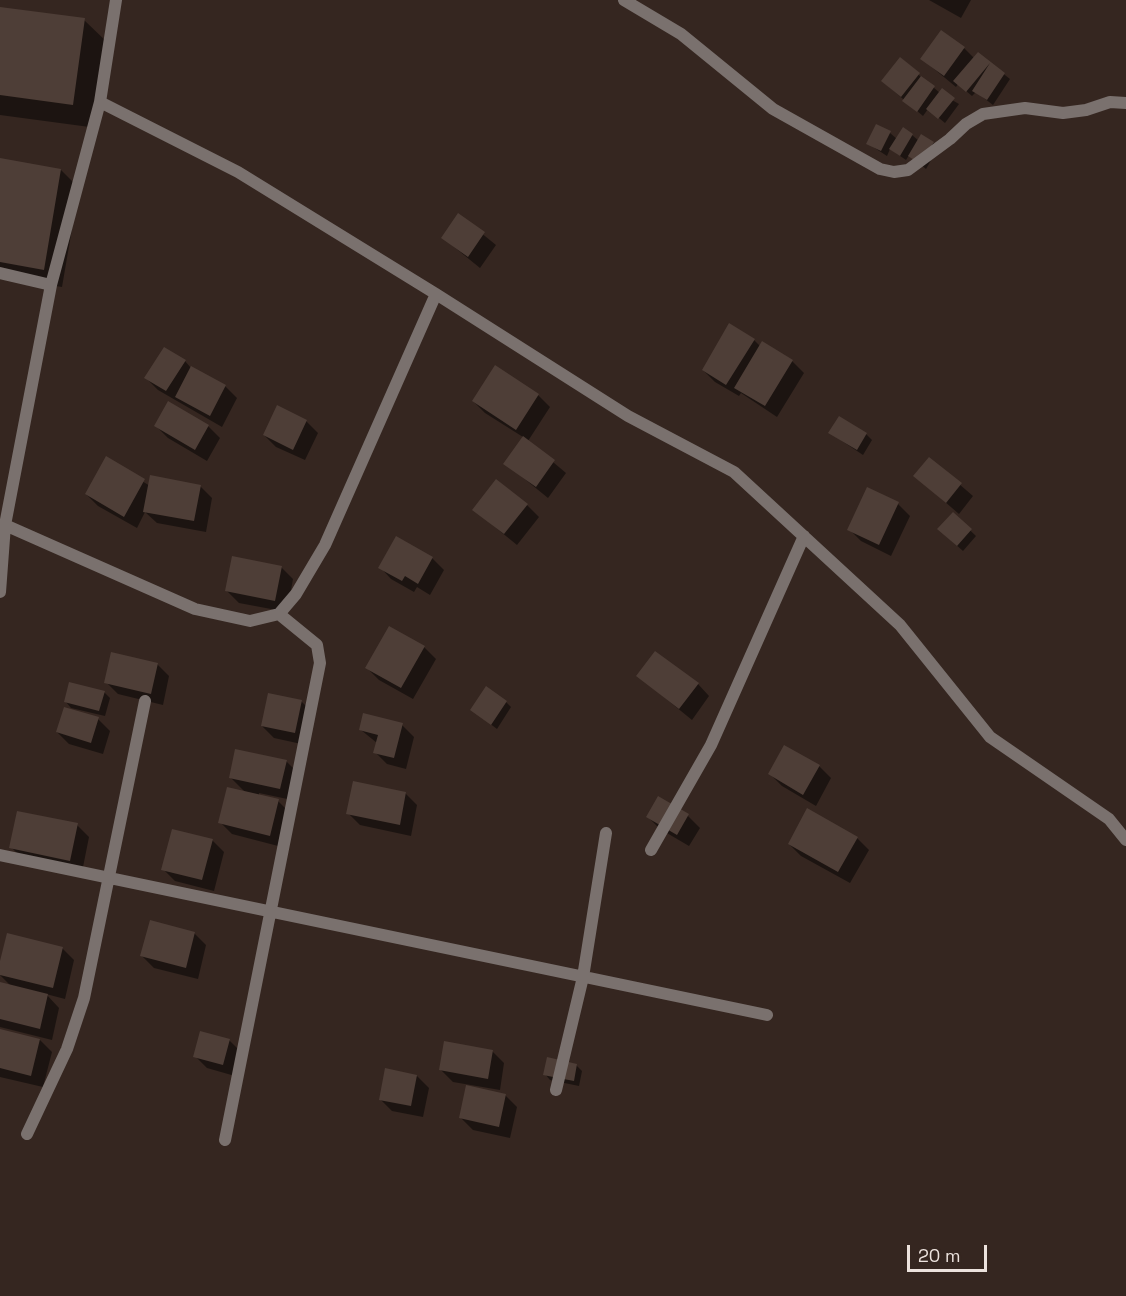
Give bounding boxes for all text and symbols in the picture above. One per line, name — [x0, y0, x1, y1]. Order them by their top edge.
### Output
scale bar — [910, 1233, 990, 1271]
text: 20 m — [918, 1244, 961, 1267]

